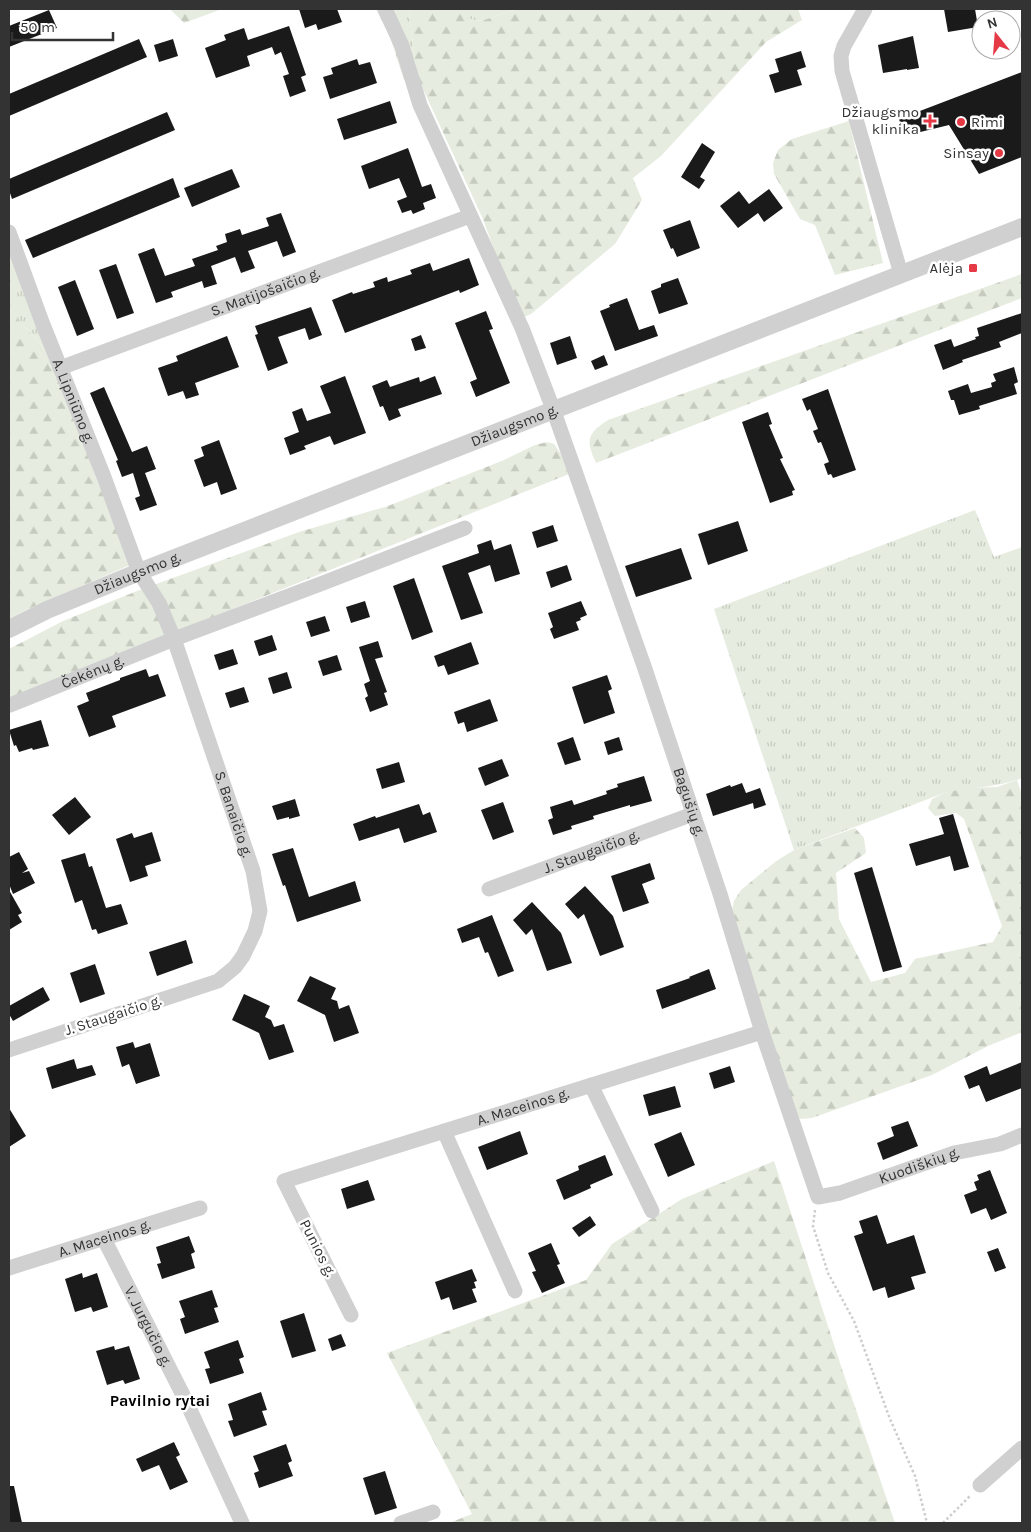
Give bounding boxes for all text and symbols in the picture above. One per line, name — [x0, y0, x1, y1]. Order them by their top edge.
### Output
scale bar — [12, 10, 114, 42]
north arrow — [971, 10, 1021, 60]
text: N — [985, 13, 1000, 33]
text: 50 m — [20, 18, 55, 36]
place label: Džiaugsmo klinika — [842, 103, 919, 138]
place label: Rimi — [971, 113, 1003, 131]
marker: Džiaugsmo klinika — [923, 114, 937, 128]
marker: Rimi — [955, 116, 967, 128]
place label: Sinsay — [943, 144, 989, 162]
marker: Sinsay — [993, 147, 1005, 159]
place label: Alėja — [930, 259, 963, 277]
marker: Alėja — [967, 262, 979, 274]
street label: S. Matijošaičio g. — [208, 263, 323, 320]
street label: A. Lipniūno g. — [49, 356, 99, 446]
street label: Džiaugsmo g. — [468, 400, 561, 451]
street label: Džiaugsmo g. — [91, 547, 184, 599]
street label: Čekėnų g. — [59, 651, 127, 692]
street label: Bagušių g. — [669, 765, 709, 839]
street label: S. Banaičio g. — [211, 769, 257, 860]
street label: J. Staugaičio g. — [541, 825, 642, 877]
street label: J. Staugaičio g. — [62, 991, 164, 1039]
street label: A. Maceinos g. — [475, 1084, 571, 1129]
street label: Kuodiškių g. — [876, 1143, 961, 1188]
street label: A. Maceinos g. — [56, 1215, 153, 1261]
street label: Punios g. — [296, 1216, 340, 1280]
street label: V. Jurgučio g. — [120, 1283, 176, 1370]
district label: Pavilnio rytai — [110, 1391, 210, 1410]

